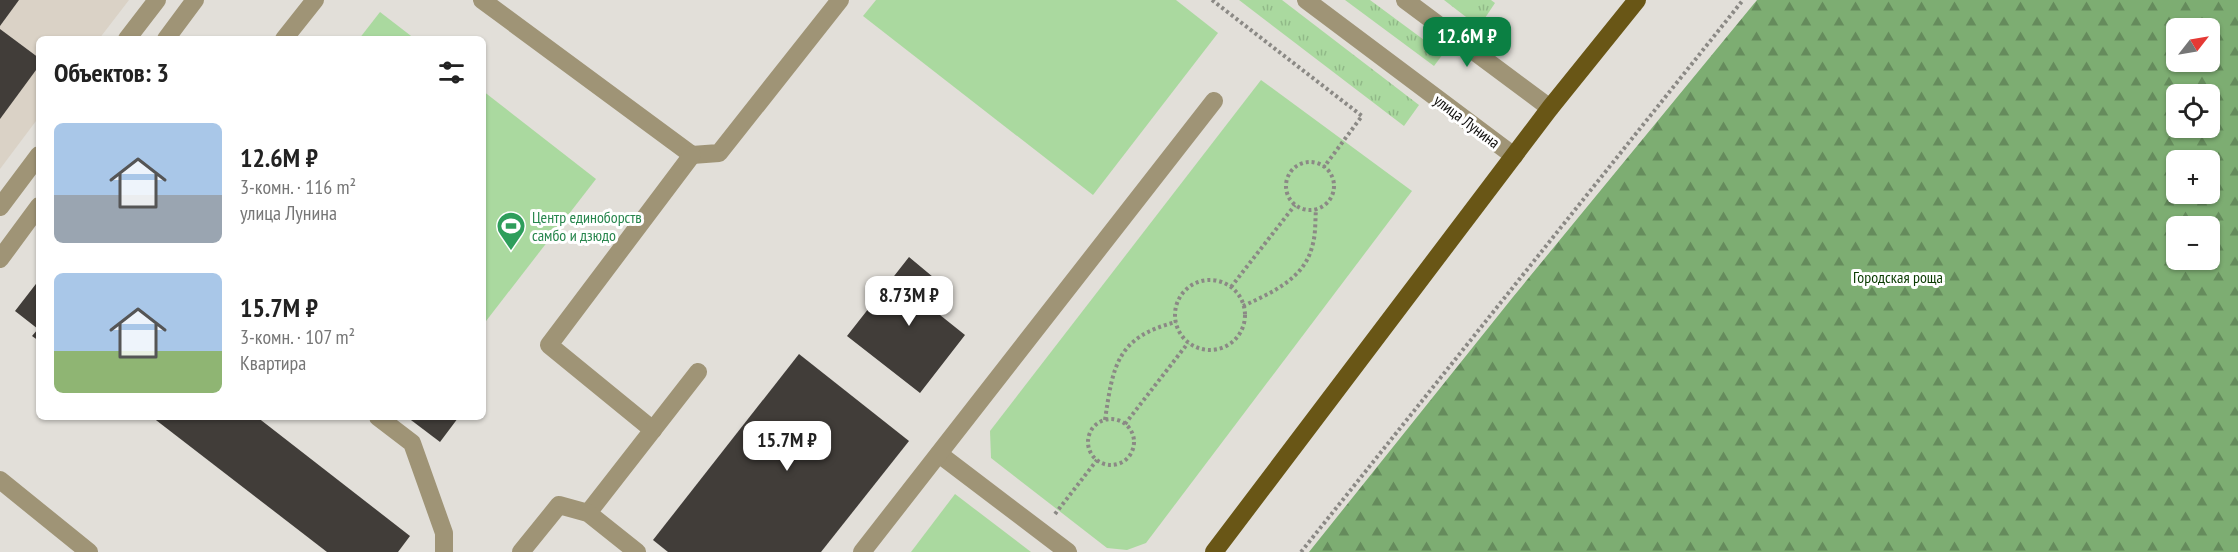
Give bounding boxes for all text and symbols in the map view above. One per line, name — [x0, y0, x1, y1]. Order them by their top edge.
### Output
pin: 12.6M ₽ — [1412, 17, 1522, 68]
north arrow — [2166, 18, 2220, 72]
map controls — [2166, 18, 2220, 270]
text: 12.6M ₽ — [1437, 23, 1497, 49]
text: Объектов: 3 — [54, 56, 169, 89]
icon: filters — [435, 56, 468, 89]
button: locate — [2166, 84, 2220, 138]
street label: улица Лунина — [1430, 90, 1504, 152]
text: 12.6M ₽ — [240, 141, 318, 174]
icon: home — [102, 147, 174, 219]
button: + — [2166, 150, 2220, 204]
text: 3-комн. · 116 m² — [240, 174, 356, 200]
text: улица Лунина — [240, 200, 337, 226]
place label: Центр единоборств самбо и дзюдо — [532, 207, 642, 245]
sports icon: Центр единоборств самбо и дзюдо — [495, 210, 527, 252]
button: − — [2166, 216, 2220, 270]
park label: Городская роща — [1853, 267, 1943, 287]
pin: 8.73M ₽ — [854, 276, 964, 327]
text: 8.73M ₽ — [879, 282, 939, 308]
text: 15.7M ₽ — [240, 291, 318, 324]
icon: home — [102, 297, 174, 369]
text: 3-комн. · 107 m² — [240, 324, 355, 350]
text: Квартира — [240, 350, 306, 376]
pin: 15.7M ₽ — [732, 421, 842, 472]
text: 15.7M ₽ — [757, 427, 817, 453]

